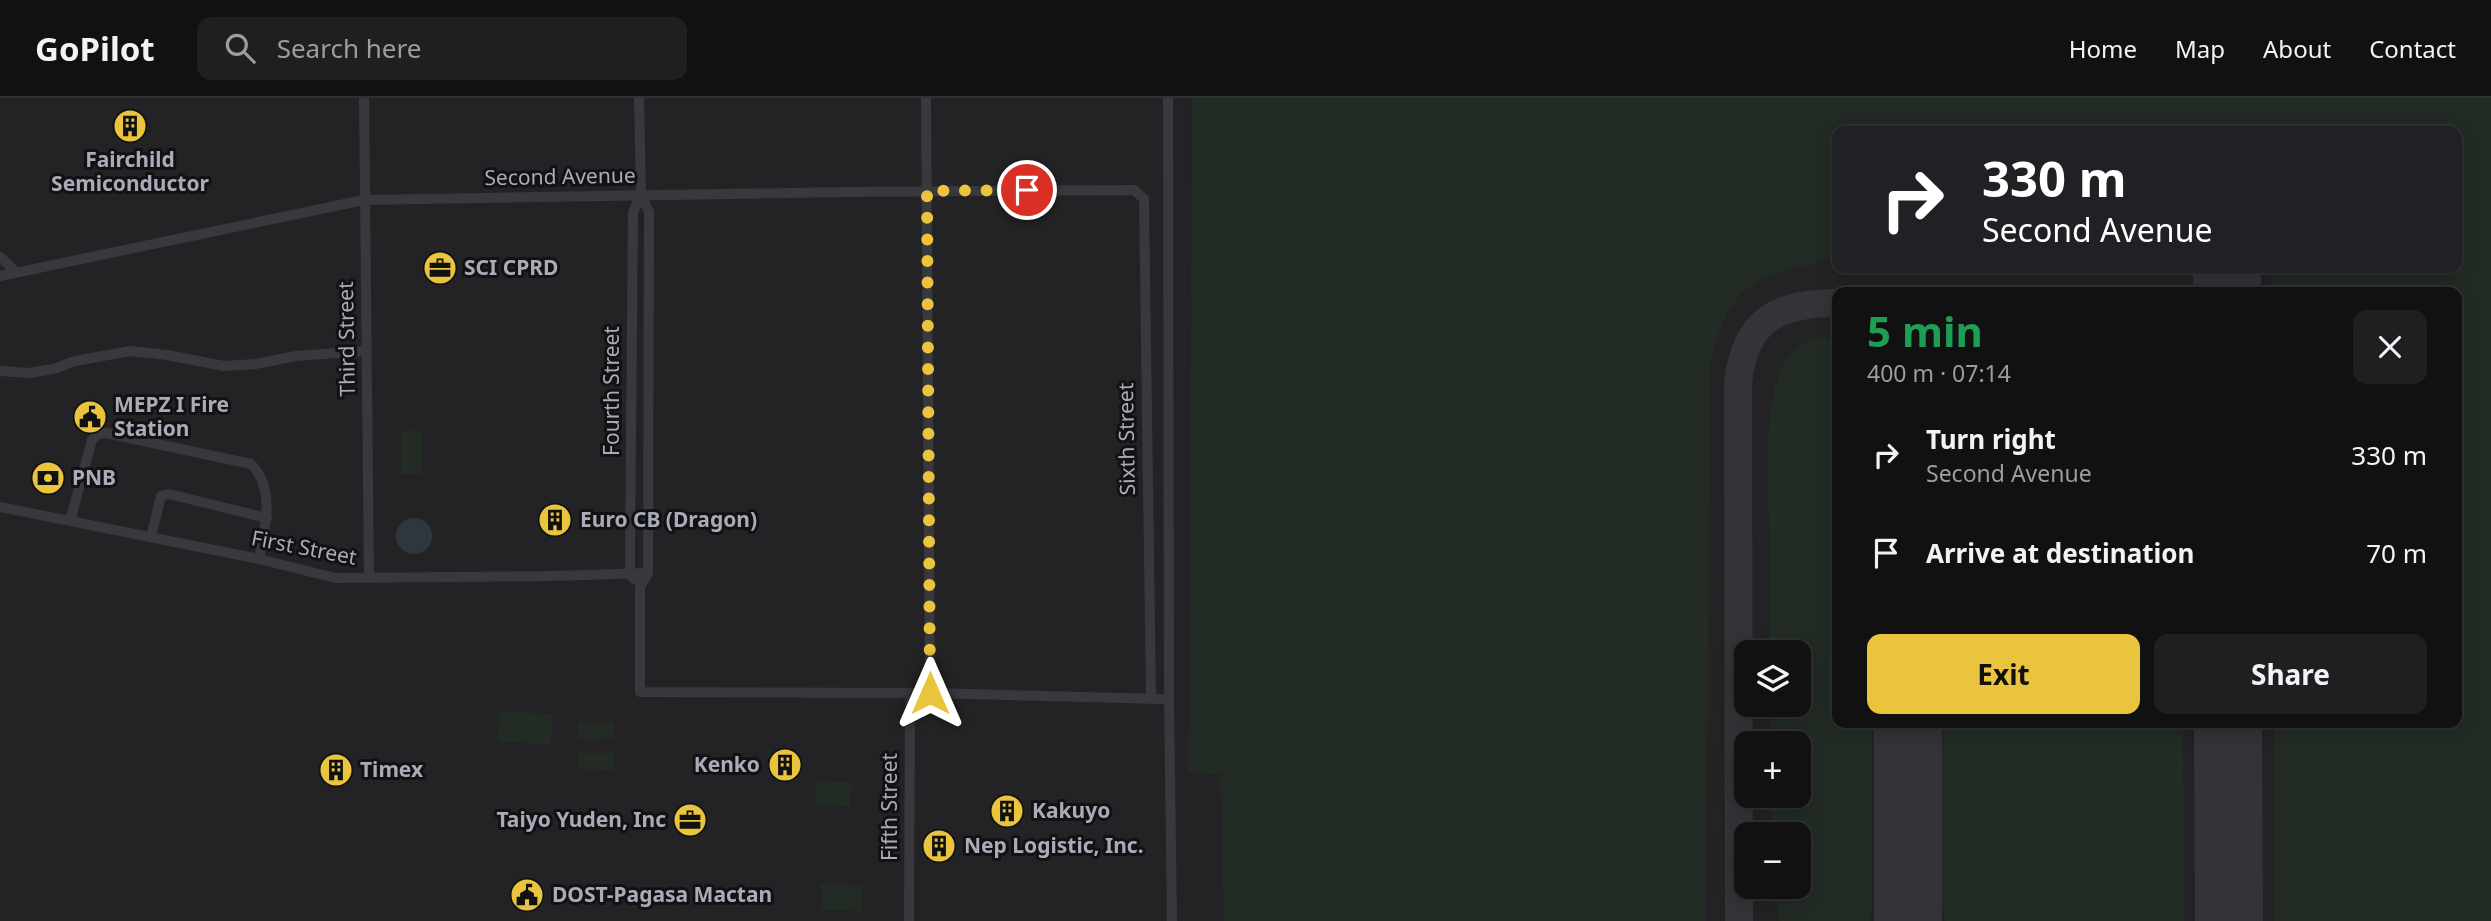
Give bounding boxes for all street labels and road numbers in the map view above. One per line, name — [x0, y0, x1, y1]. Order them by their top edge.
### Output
street label: Second Avenue — [484, 161, 636, 191]
street label: Third Street — [331, 281, 361, 397]
street label: Fourth Street — [597, 326, 625, 456]
street label: Sixth Street — [1111, 382, 1141, 496]
street label: First Street — [249, 523, 360, 571]
street label: Fifth Street — [875, 752, 903, 861]

